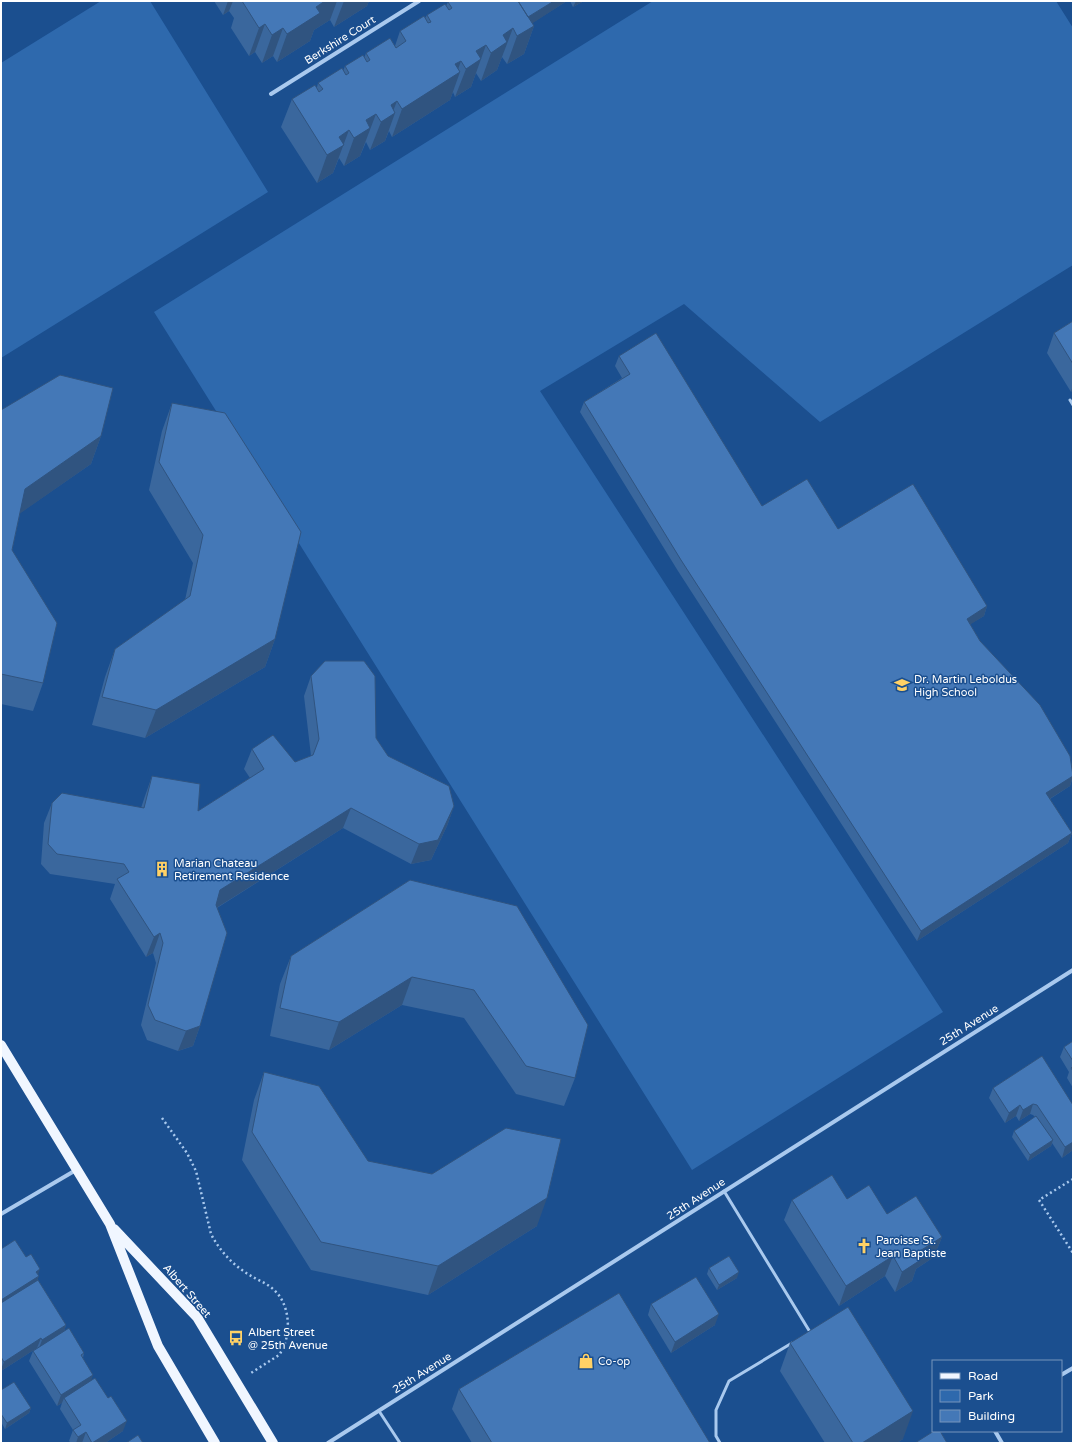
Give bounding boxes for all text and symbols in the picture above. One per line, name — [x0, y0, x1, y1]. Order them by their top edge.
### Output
street label: Berkshire Court — [302, 13, 378, 67]
place label: Dr. Martin Leboldus High School — [914, 673, 1017, 699]
school or university icon: Dr. Martin Leboldus High School — [893, 676, 911, 694]
place label: Marian Chateau Retirement Residence — [174, 857, 289, 883]
building icon: Marian Chateau Retirement Residence — [153, 860, 171, 878]
street label: 25th Avenue — [937, 1002, 1001, 1048]
street label: 25th Avenue — [664, 1175, 728, 1223]
place label: Paroisse St. Jean Baptiste — [876, 1234, 946, 1260]
church icon: Paroisse St. Jean Baptiste — [855, 1237, 873, 1255]
street label: Albert Street — [160, 1262, 214, 1320]
place label: Albert Street @ 25th Avenue — [248, 1326, 328, 1352]
bus stop icon: Albert Street @ 25th Avenue — [227, 1329, 245, 1347]
street label: 25th Avenue — [390, 1350, 454, 1396]
shop icon: Co-op — [577, 1352, 595, 1370]
place label: Co-op — [598, 1355, 630, 1368]
legend — [932, 1360, 1062, 1432]
text: Road — [968, 1369, 998, 1383]
text: Park — [968, 1389, 994, 1403]
text: Building — [968, 1409, 1015, 1423]

